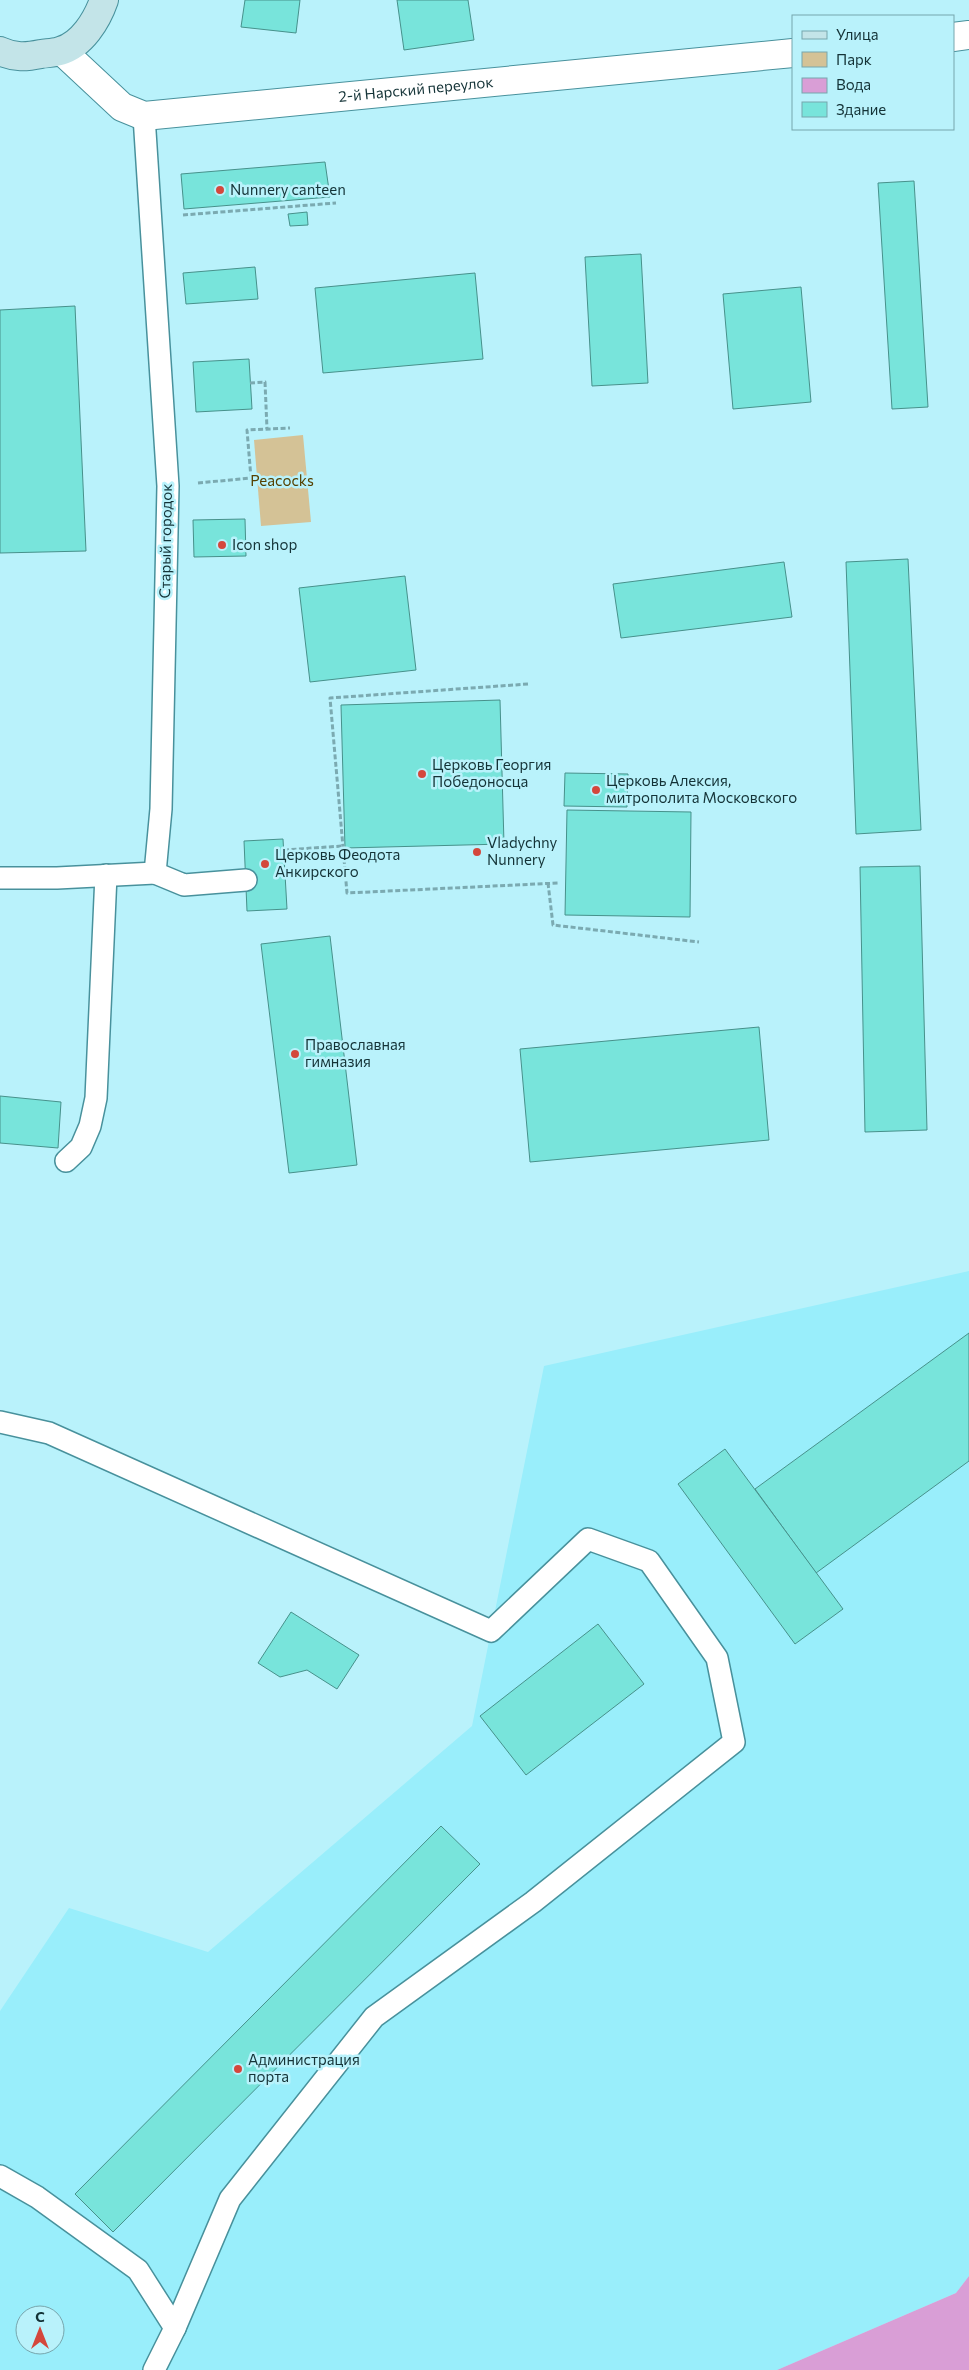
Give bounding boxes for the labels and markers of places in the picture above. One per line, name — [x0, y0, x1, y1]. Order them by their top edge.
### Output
place label: Nunnery canteen — [230, 180, 346, 198]
marker: Nunnery canteen — [214, 184, 226, 196]
place label: Icon shop — [232, 535, 297, 553]
marker: Icon shop — [216, 539, 228, 551]
place label: Церковь Георгия Победоносца — [432, 755, 551, 790]
marker: Церковь Георгия Победоносца — [416, 768, 428, 780]
place label: Церковь Алексия, митрополита Московского — [606, 771, 797, 806]
marker: Церковь Алексия, митрополита Московского — [590, 784, 602, 796]
place label: Vladychny Nunnery — [487, 833, 558, 868]
place label: Церковь Феодота Анкирского — [275, 845, 400, 880]
marker: Vladychny Nunnery — [471, 846, 483, 858]
marker: Церковь Феодота Анкирского — [259, 858, 271, 870]
place label: Православная гимназия — [305, 1035, 406, 1070]
marker: Православная гимназия — [289, 1048, 301, 1060]
place label: Администрация порта — [248, 2050, 360, 2085]
marker: Администрация порта — [232, 2063, 244, 2075]

